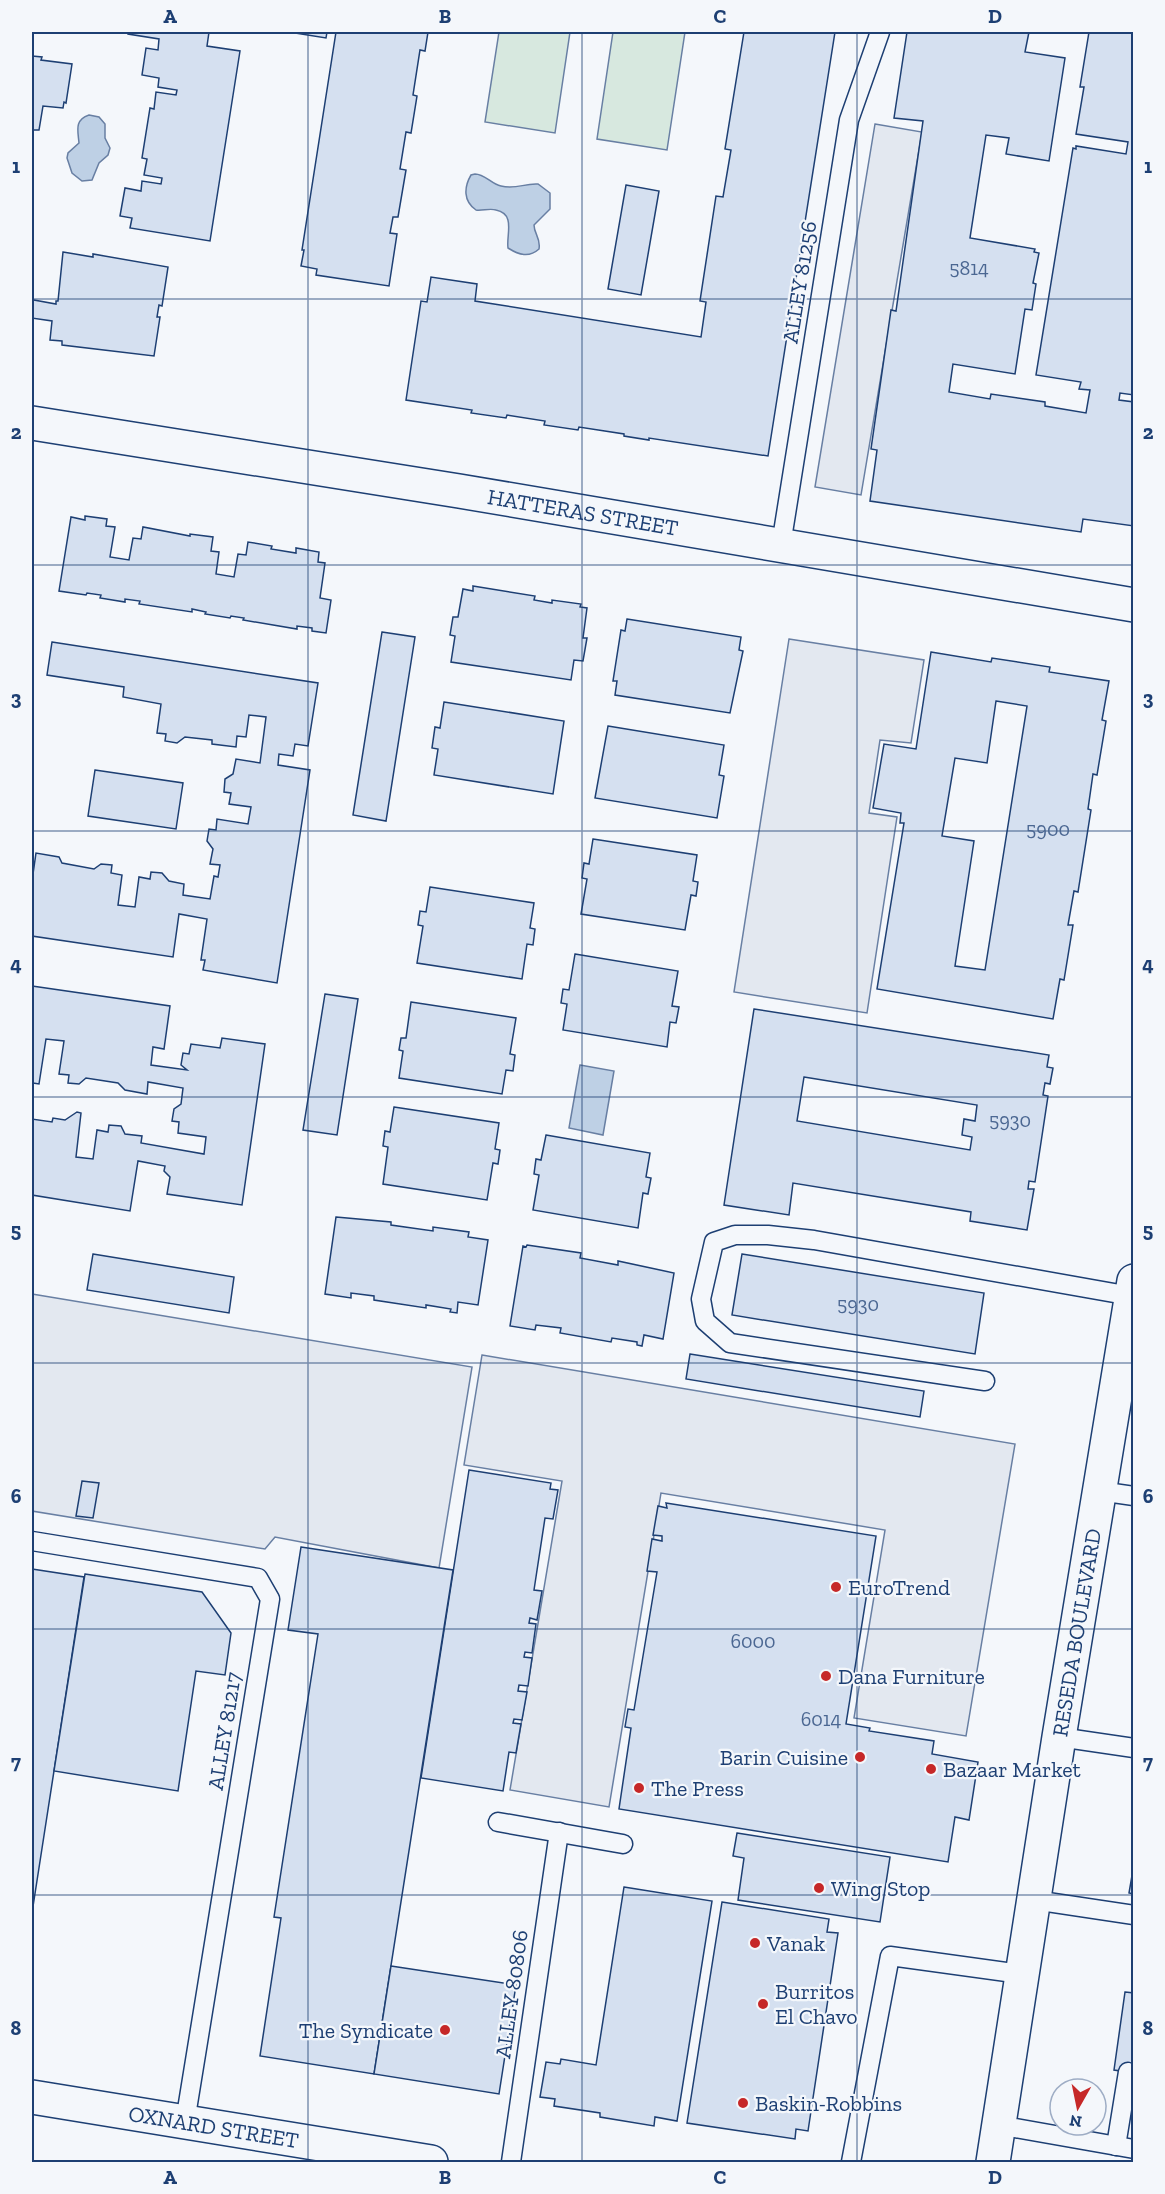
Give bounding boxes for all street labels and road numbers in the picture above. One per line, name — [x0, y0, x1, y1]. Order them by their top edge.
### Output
street label: ALLEY 81256 — [776, 219, 822, 345]
street label: HATTERAS STREET — [485, 483, 680, 542]
street label: RESEDA BOULEVARD — [1046, 1527, 1107, 1739]
street label: ALLEY 81217 — [202, 1670, 247, 1792]
street label: ALLEY 80806 — [489, 1928, 534, 2060]
street label: OXNARD STREET — [127, 2100, 301, 2154]

